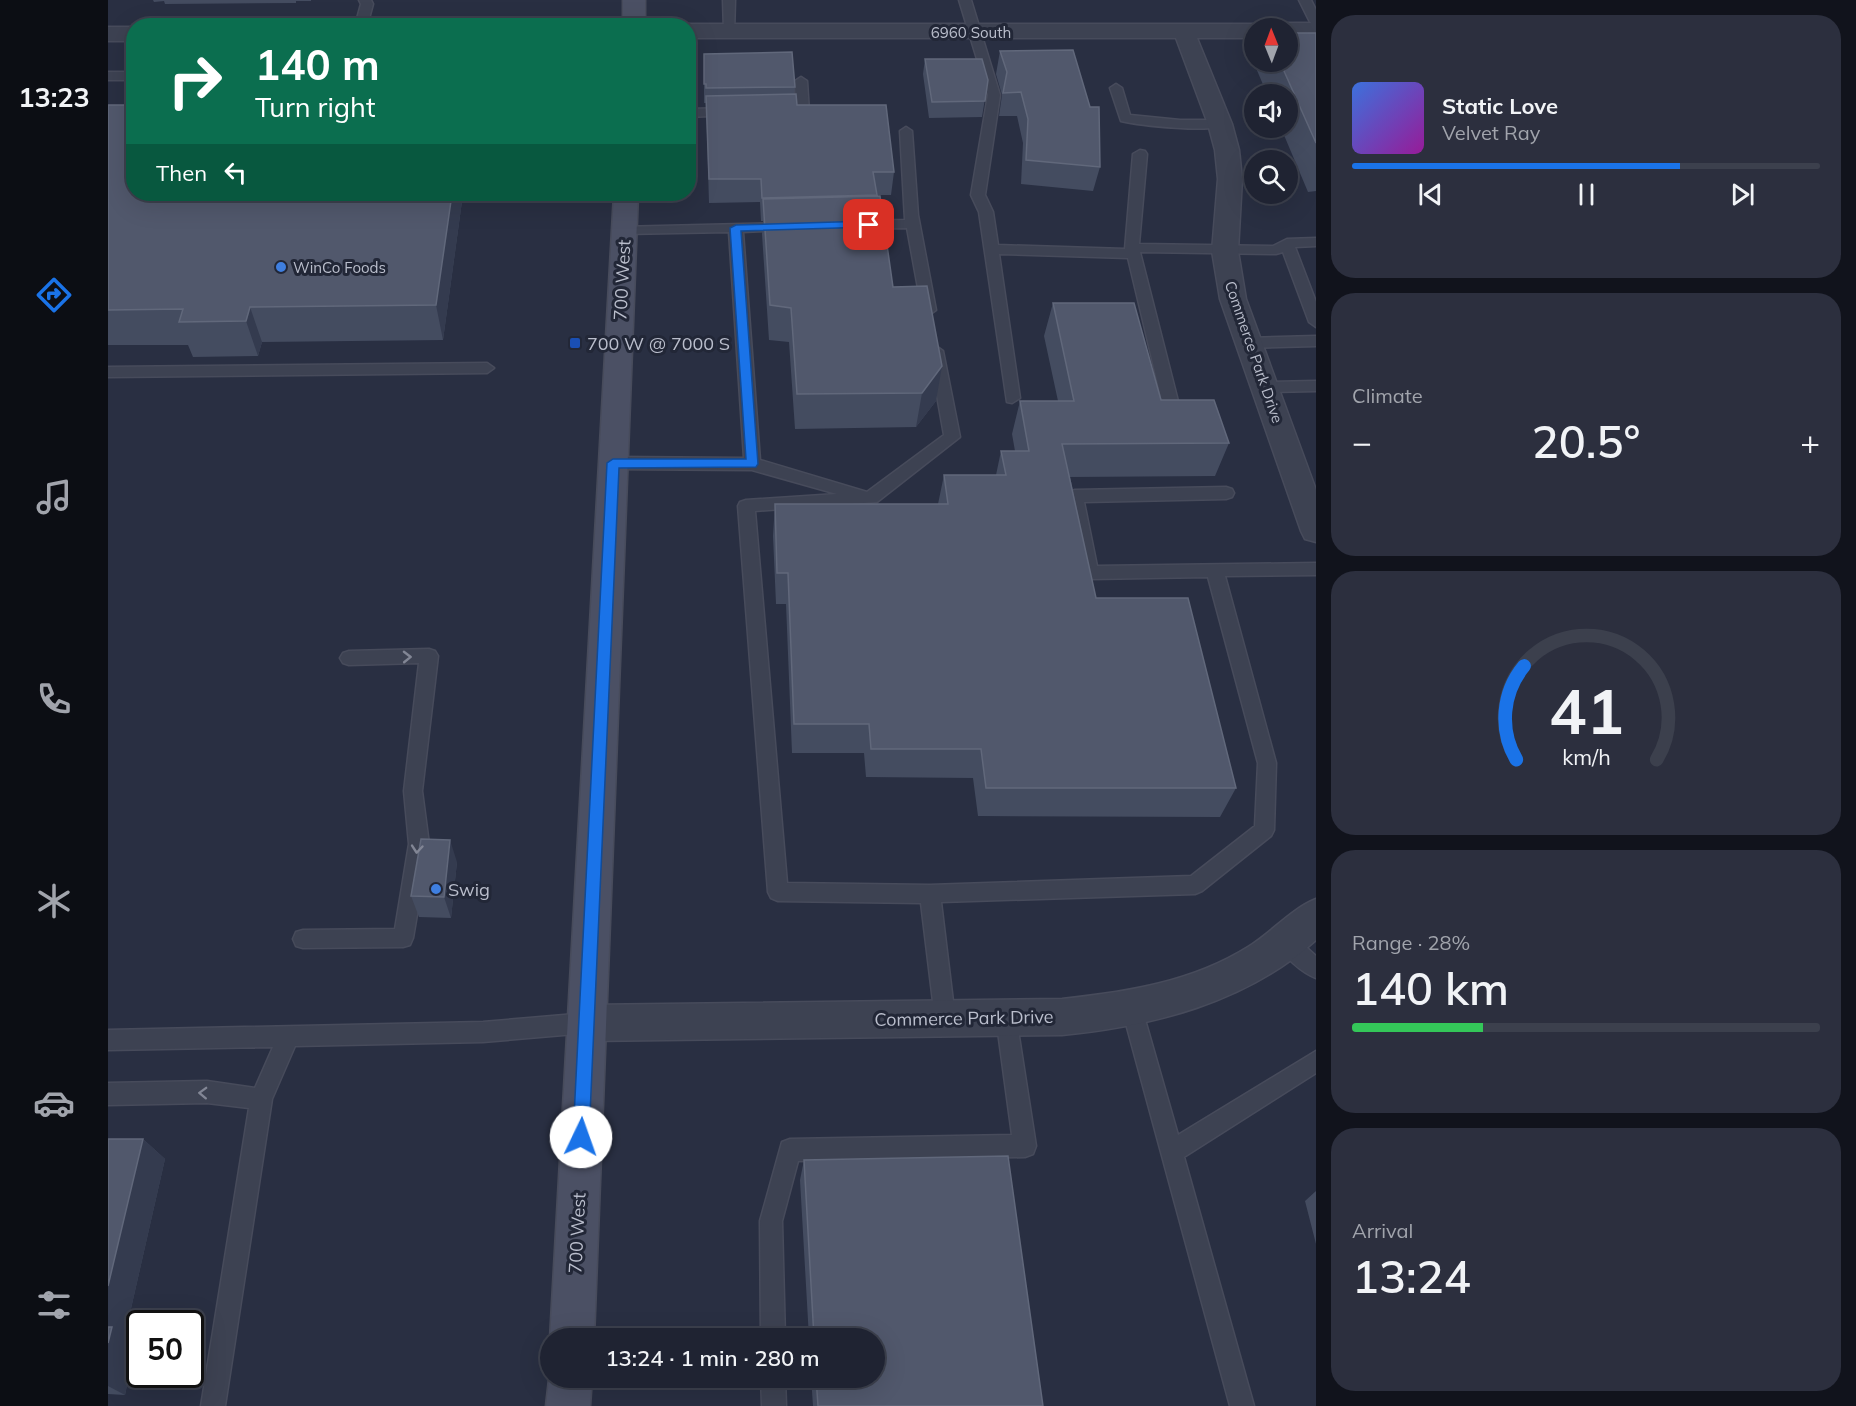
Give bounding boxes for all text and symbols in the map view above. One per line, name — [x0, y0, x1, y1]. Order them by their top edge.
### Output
north arrow — [1244, 18, 1298, 72]
map controls — [1244, 18, 1298, 204]
street label: 6960 South — [931, 23, 1011, 42]
text: 140 m — [255, 38, 380, 91]
icon: right — [156, 42, 234, 120]
text: 13:23 — [18, 80, 90, 114]
button: sound — [1244, 84, 1298, 138]
text: Turn right — [255, 90, 375, 124]
text: Static Love — [1442, 92, 1558, 120]
text: Velvet Ray — [1442, 120, 1540, 145]
button: search — [1244, 150, 1298, 204]
icon: left — [219, 156, 252, 189]
text: Then — [156, 159, 207, 187]
icon: previous — [1414, 178, 1447, 211]
icon: pause — [1570, 178, 1603, 211]
icon: next — [1726, 178, 1759, 211]
pin — [843, 199, 894, 250]
icon: arrive — [852, 208, 885, 241]
street label: 700 West — [608, 239, 636, 321]
place label: WinCo Foods — [293, 258, 386, 277]
marker: WinCo Foods — [274, 260, 288, 274]
icon: directions — [33, 274, 75, 316]
street label: Commerce Park Drive — [1221, 278, 1287, 426]
place label: 700 W @ 7000 S — [587, 332, 730, 355]
marker: 700 W @ 7000 S — [568, 336, 582, 350]
text: Climate — [1352, 383, 1423, 408]
text: 20.5° — [1532, 413, 1640, 469]
text: − — [1352, 421, 1372, 462]
text: + — [1800, 421, 1820, 462]
icon: music — [33, 476, 75, 518]
one-way arrow — [403, 651, 412, 663]
text: 41 — [1549, 671, 1623, 750]
icon: phone — [33, 678, 75, 720]
text: km/h — [1562, 743, 1610, 770]
one-way arrow — [411, 845, 424, 854]
place label: Swig — [448, 878, 490, 901]
icon: climate — [33, 880, 75, 922]
marker: Swig — [429, 882, 443, 896]
text: Range · 28% — [1352, 930, 1470, 955]
text: 140 km — [1352, 960, 1509, 1016]
street label: Commerce Park Drive — [874, 1005, 1054, 1031]
icon: car — [33, 1082, 75, 1124]
one-way arrow — [199, 1087, 208, 1099]
position arrow — [549, 1105, 613, 1169]
street label: 700 West — [563, 1192, 591, 1274]
text: Arrival — [1352, 1218, 1413, 1243]
text: 13:24 — [1352, 1248, 1471, 1304]
icon: filters — [33, 1284, 75, 1326]
speed limit sign: 50 — [126, 1310, 204, 1388]
text: 13:24 · 1 min · 280 m — [605, 1344, 820, 1372]

